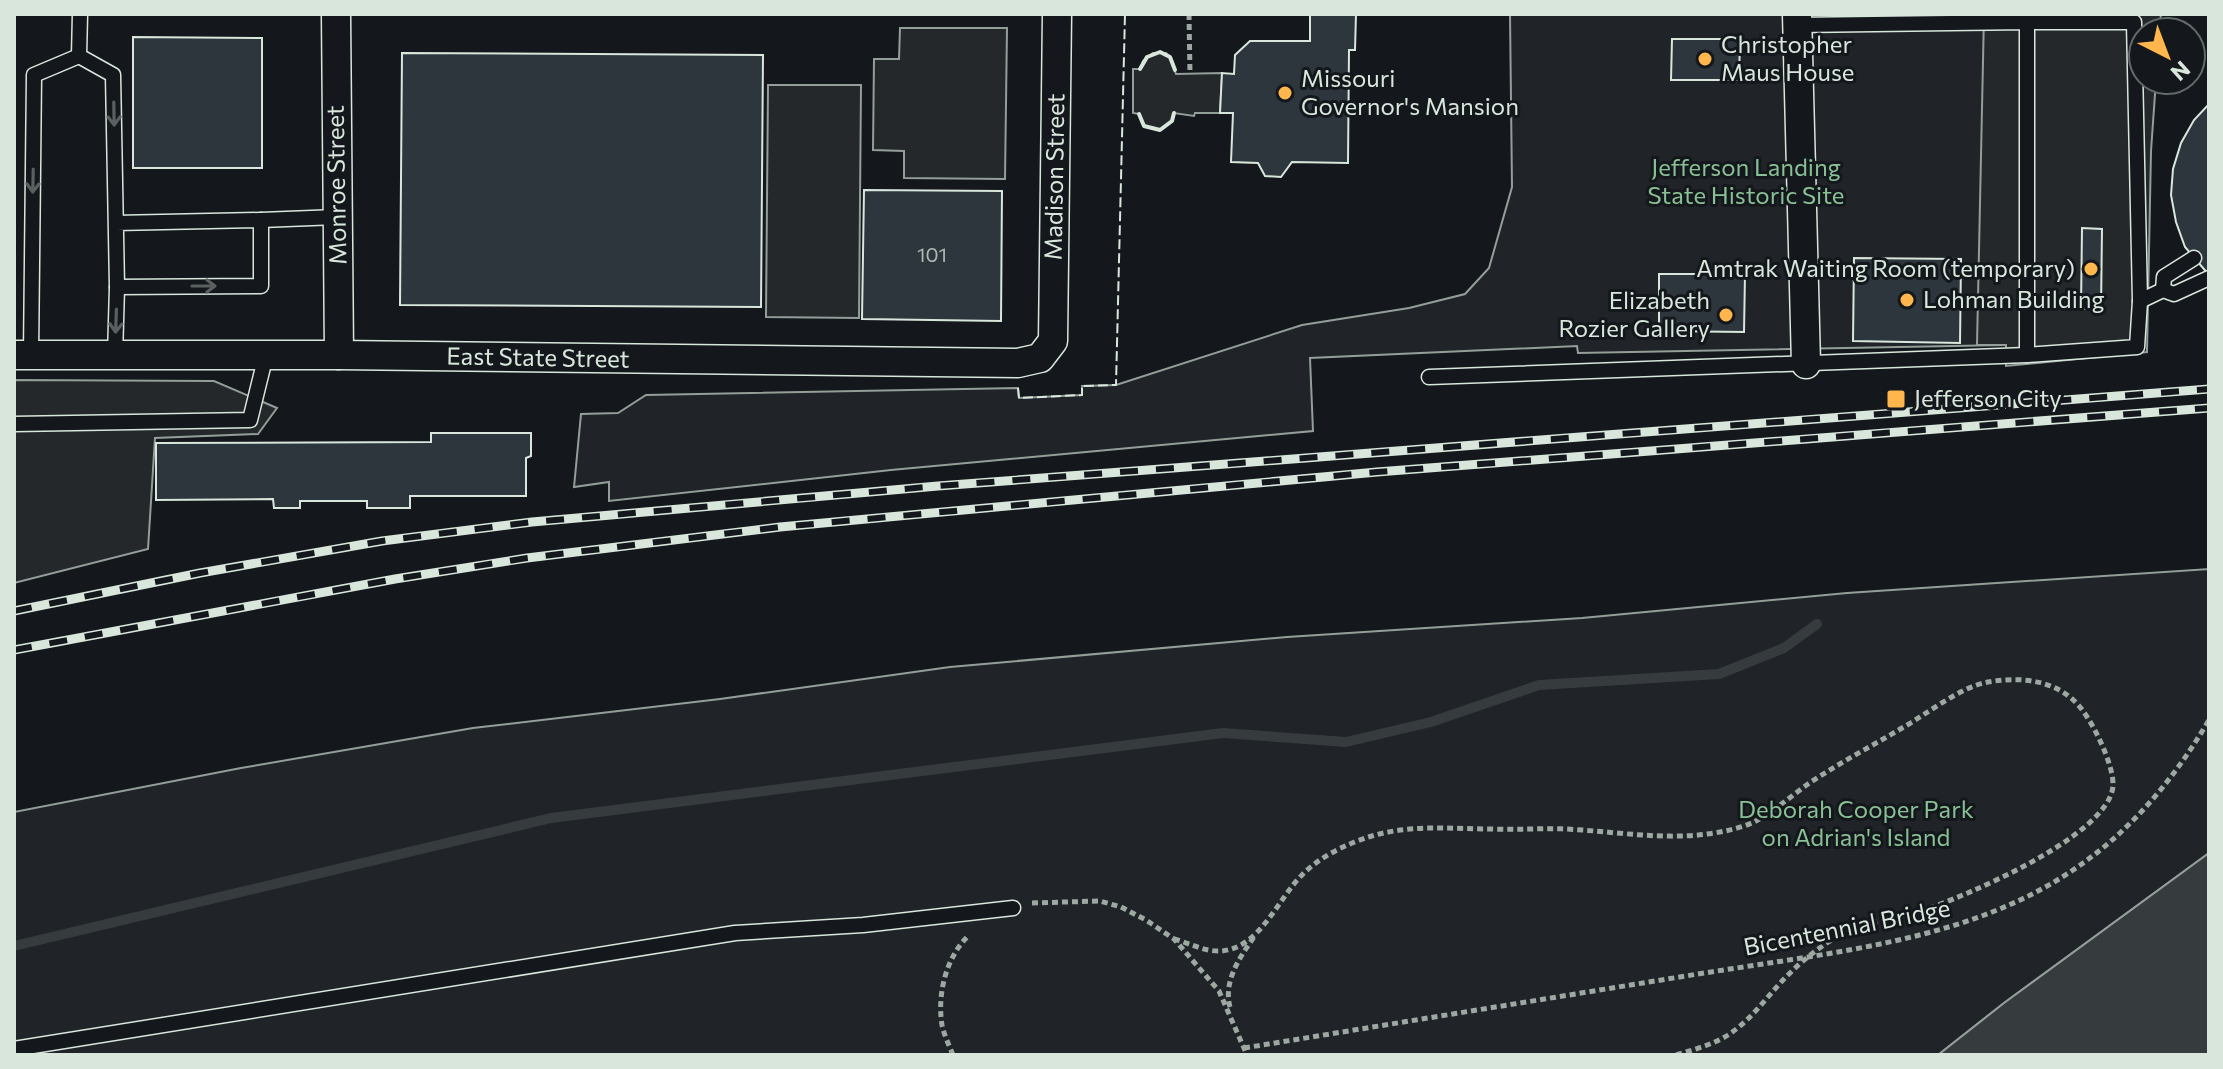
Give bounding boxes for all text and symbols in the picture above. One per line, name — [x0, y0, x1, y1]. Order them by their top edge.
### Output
north arrow — [2127, 16, 2207, 96]
place label: Christopher Maus House — [1721, 29, 1855, 86]
marker: Christopher Maus House — [1696, 50, 1714, 68]
text: N — [2166, 56, 2196, 87]
place label: Missouri Governor's Mansion — [1301, 63, 1519, 120]
marker: Missouri Governor's Mansion — [1276, 84, 1294, 102]
street label: Madison Street — [1038, 93, 1069, 261]
one-way arrow — [106, 100, 121, 127]
street label: Monroe Street — [320, 105, 351, 265]
park label: Jefferson Landing State Historic Site — [1648, 152, 1844, 209]
one-way arrow — [25, 167, 41, 194]
house number: 101 — [917, 242, 947, 266]
place label: Amtrak Waiting Room (temporary) — [1696, 253, 2075, 282]
marker: Amtrak Waiting Room (temporary) — [2082, 260, 2100, 278]
one-way arrow — [190, 278, 217, 294]
place label: Lohman Building — [1923, 284, 2105, 313]
place label: Elizabeth Rozier Gallery — [1558, 285, 1710, 342]
marker: Lohman Building — [1898, 291, 1916, 309]
marker: Elizabeth Rozier Gallery — [1717, 306, 1735, 324]
one-way arrow — [108, 307, 123, 334]
street label: East State Street — [446, 340, 630, 373]
place label: Jefferson City — [1914, 383, 2062, 412]
marker: Jefferson City — [1885, 388, 1907, 410]
park label: Deborah Cooper Park on Adrian's Island — [1738, 794, 1974, 851]
street label: Bicentennial Bridge — [1741, 892, 1952, 961]

